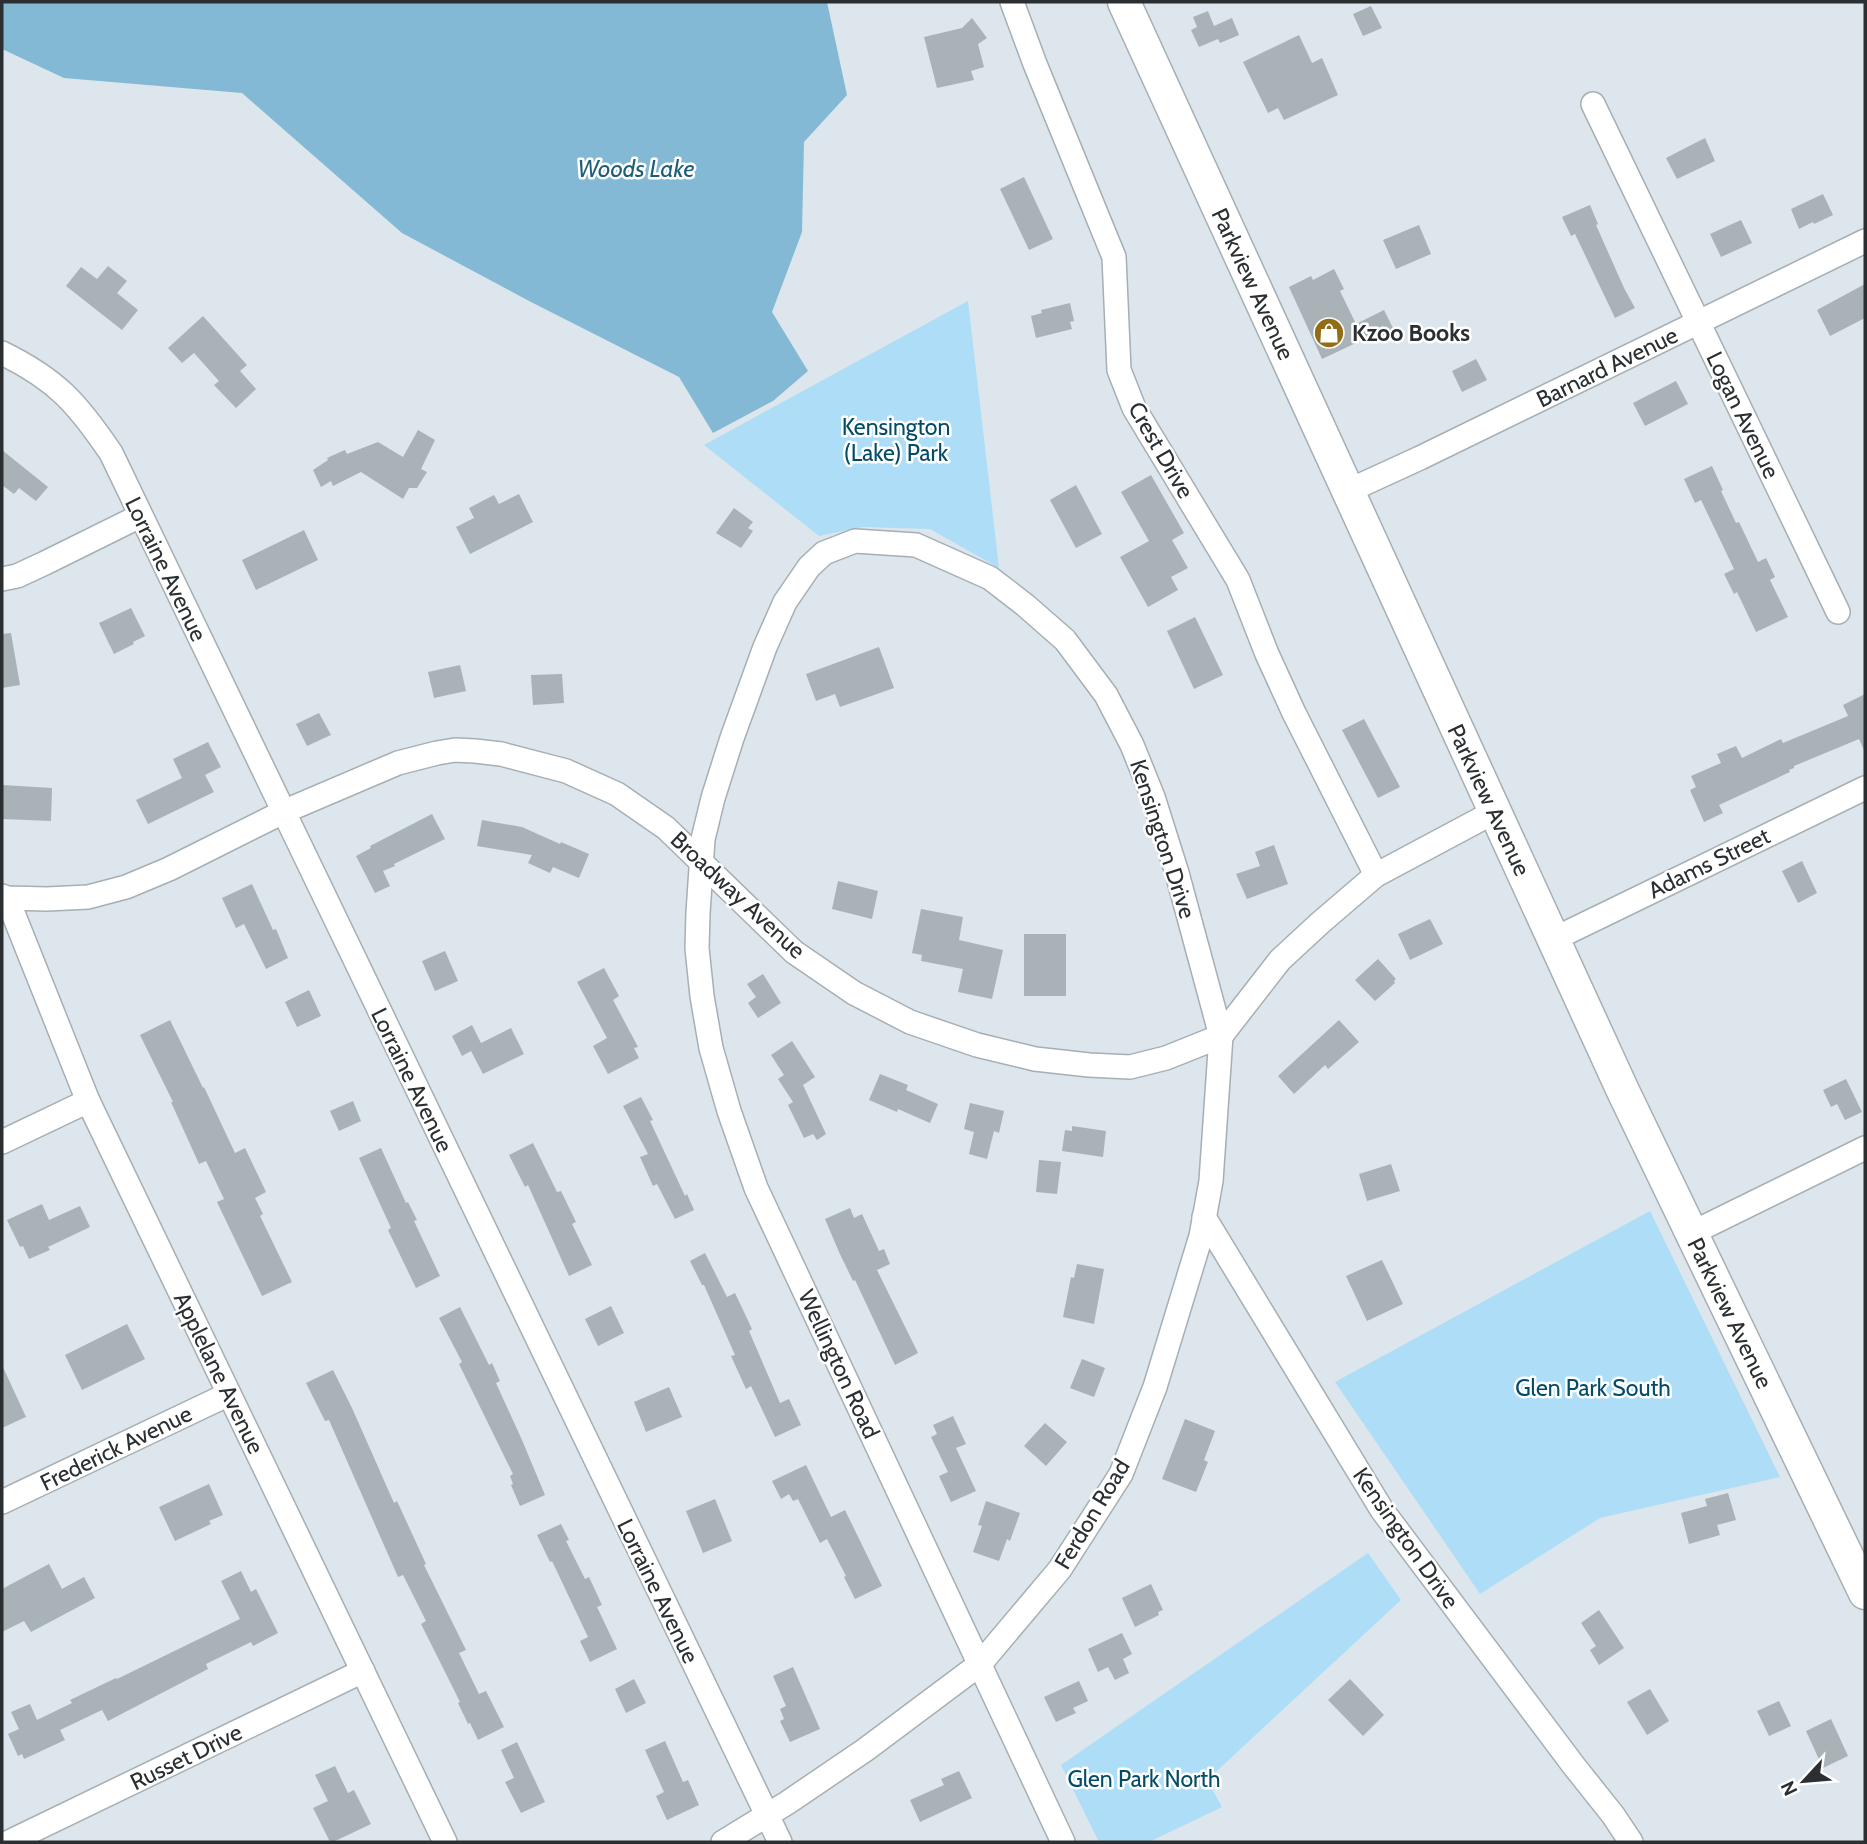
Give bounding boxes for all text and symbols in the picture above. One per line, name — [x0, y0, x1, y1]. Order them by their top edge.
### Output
water label: Woods Lake — [578, 154, 694, 183]
street label: Parkview Avenue — [1206, 204, 1300, 365]
shop icon: Kzoo Books — [1312, 316, 1346, 350]
place label: Kzoo Books — [1352, 319, 1470, 347]
street label: Barnard Avenue — [1532, 321, 1682, 413]
street label: Logan Avenue — [1700, 347, 1786, 483]
street label: Crest Drive — [1122, 397, 1200, 503]
park label: Kensington (Lake) Park — [842, 413, 950, 467]
street label: Lorraine Avenue — [119, 492, 213, 646]
street label: Parkview Avenue — [1442, 720, 1536, 881]
street label: Kensington Drive — [1124, 756, 1202, 922]
street label: Adams Street — [1644, 821, 1775, 904]
street label: Broadway Avenue — [665, 825, 811, 965]
street label: Lorraine Avenue — [365, 1003, 459, 1157]
street label: Parkview Avenue — [1681, 1233, 1779, 1393]
street label: Wellington Road — [792, 1285, 886, 1443]
street label: Applelane Avenue — [168, 1288, 270, 1458]
park label: Glen Park South — [1515, 1374, 1671, 1402]
street label: Frederick Avenue — [36, 1399, 197, 1497]
street label: Ferdon Road — [1048, 1454, 1136, 1574]
street label: Kensington Drive — [1347, 1462, 1465, 1614]
street label: Lorraine Avenue — [611, 1514, 705, 1668]
street label: Russet Drive — [125, 1718, 247, 1796]
north arrow — [1769, 1746, 1839, 1816]
park label: Glen Park North — [1067, 1765, 1221, 1793]
text: N — [1776, 1777, 1802, 1799]

